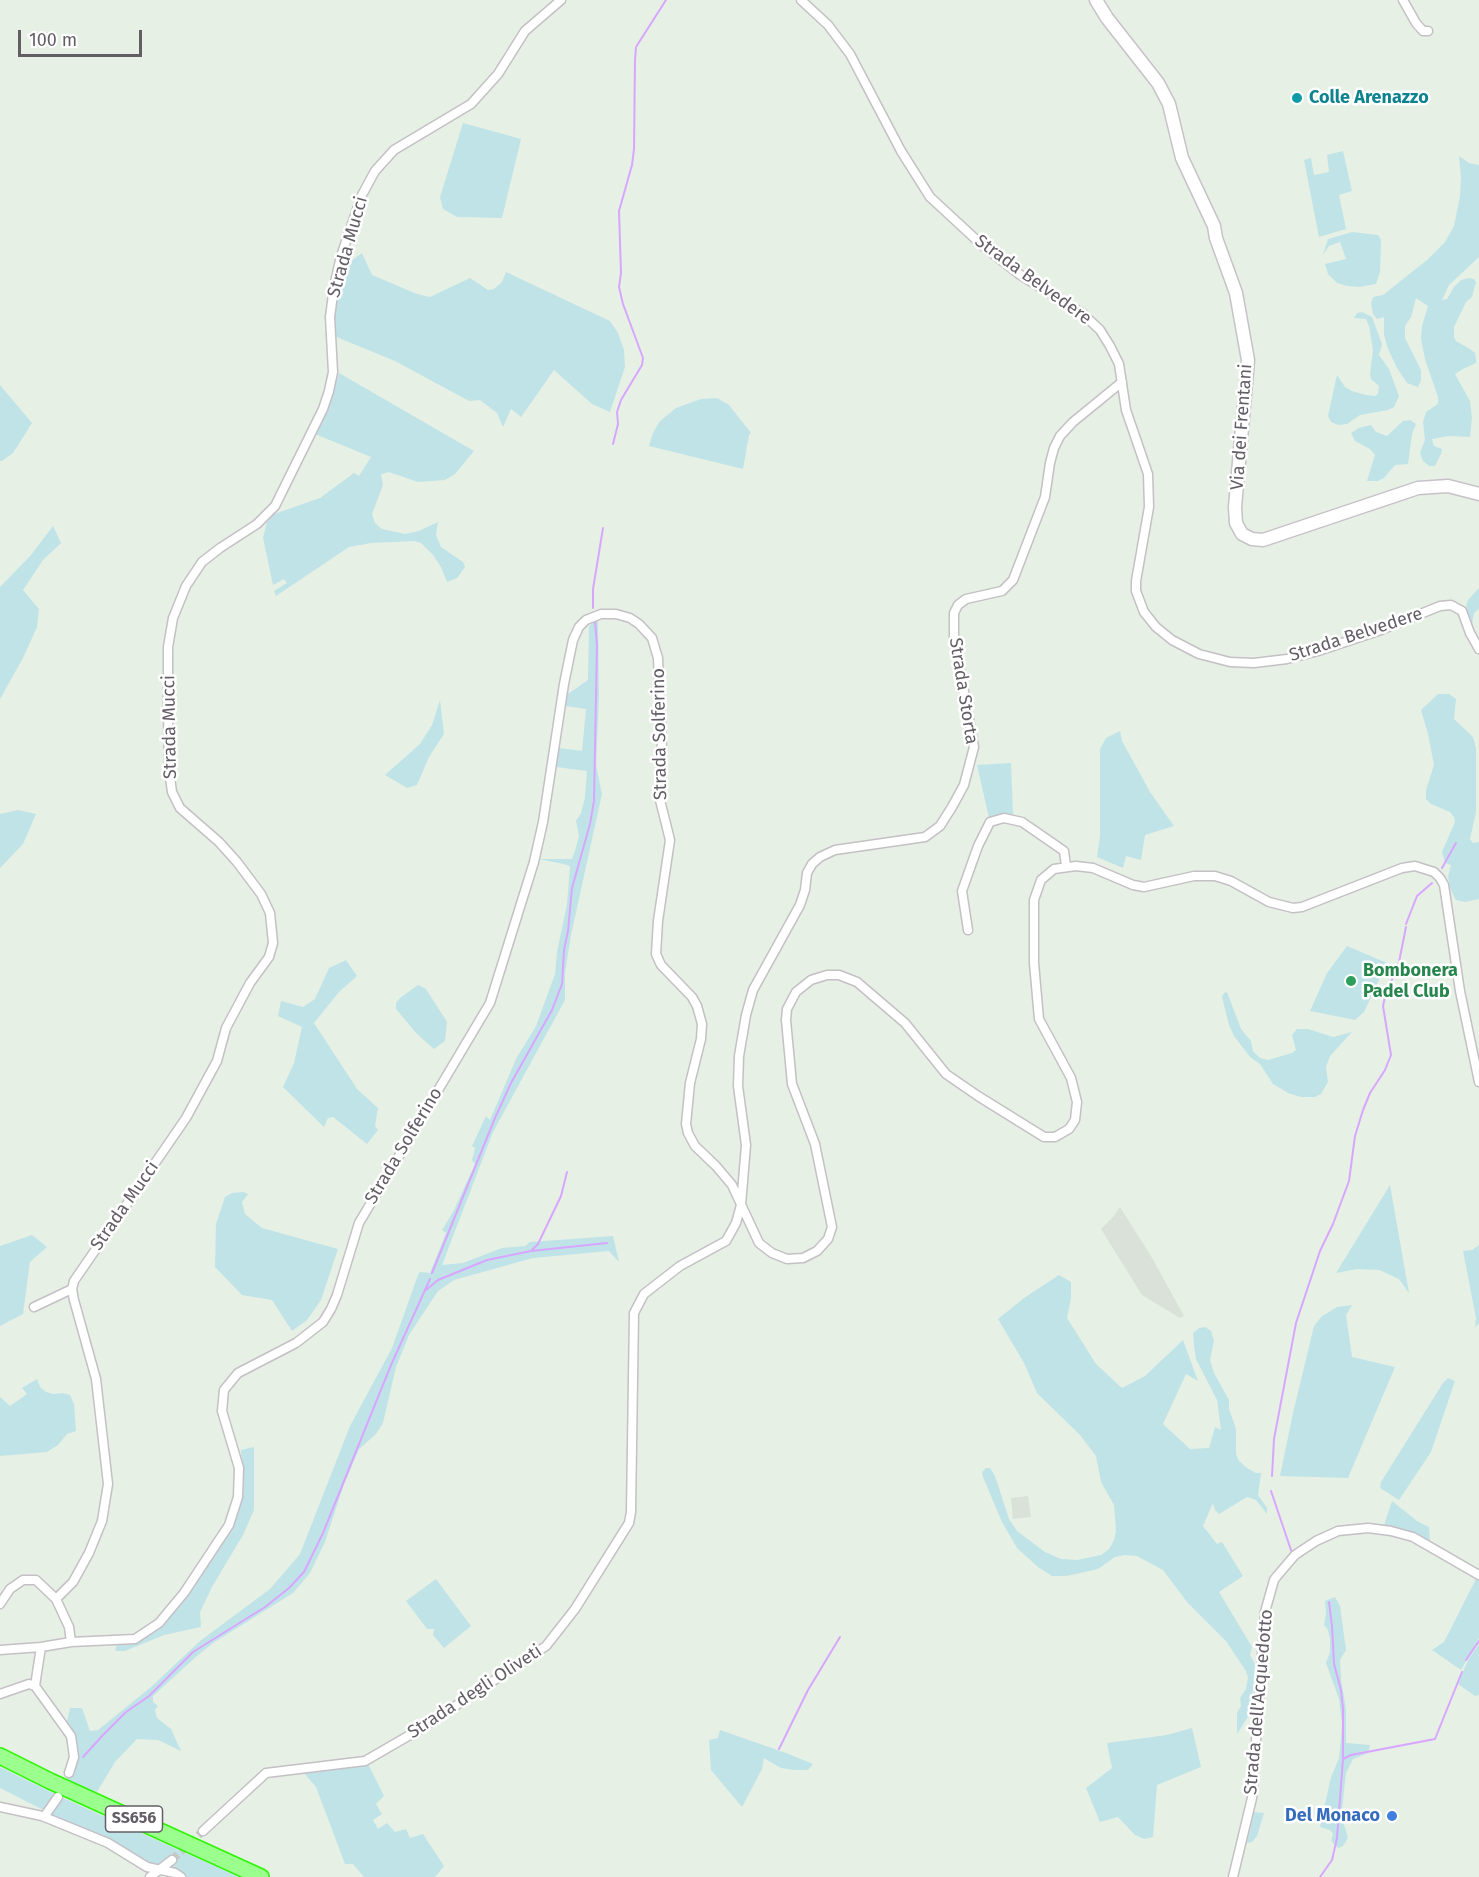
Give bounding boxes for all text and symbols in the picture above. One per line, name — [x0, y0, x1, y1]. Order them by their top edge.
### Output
scale bar — [21, 18, 146, 56]
text: 100 m — [29, 29, 77, 51]
place label: Colle Arenazzo — [1309, 87, 1429, 109]
marker: Colle Arenazzo — [1290, 91, 1304, 105]
street label: Strada Mucci — [323, 194, 373, 300]
street label: Strada Belvedere — [970, 230, 1096, 330]
street label: Via dei Frentani — [1227, 363, 1257, 491]
street label: Strada Belvedere — [1287, 603, 1425, 667]
street label: Strada Storta — [944, 636, 982, 746]
street label: Strada Solferino — [648, 668, 672, 800]
street label: Strada Mucci — [158, 675, 182, 779]
place label: Bombonera Padel Club — [1363, 960, 1458, 1002]
marker: Bombonera Padel Club — [1344, 974, 1358, 988]
street label: Strada Solferino — [361, 1084, 447, 1208]
street label: Strada Mucci — [86, 1157, 164, 1255]
street label: Strada dell'Acquedotto — [1240, 1608, 1278, 1796]
street label: Strada degli Oliveti — [404, 1641, 546, 1743]
place label: Del Monaco — [1285, 1805, 1380, 1827]
road number: SS656 — [106, 1806, 162, 1832]
marker: Del Monaco — [1385, 1809, 1399, 1823]

